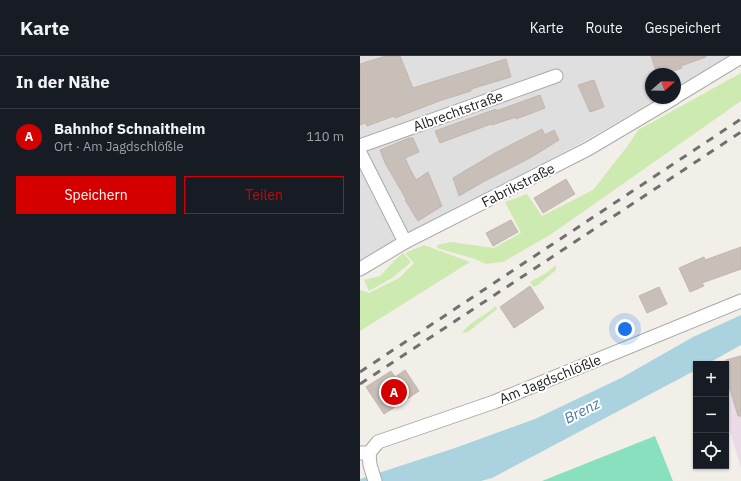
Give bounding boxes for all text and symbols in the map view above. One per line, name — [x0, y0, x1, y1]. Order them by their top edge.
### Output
text: Karte — [20, 16, 69, 40]
text: Karte — [530, 19, 564, 37]
text: Route — [586, 19, 623, 37]
text: Gespeichert — [645, 19, 721, 37]
north arrow — [645, 68, 681, 104]
text: In der Nähe — [16, 71, 110, 93]
street label: Albrechtstraße — [411, 86, 506, 136]
text: Bahnhof Schnaitheim — [54, 119, 205, 138]
text: A — [25, 128, 33, 145]
text: 110 m — [306, 128, 344, 145]
text: Ort · Am Jagdschlößle — [54, 138, 184, 155]
street label: Fabrikstraße — [478, 159, 558, 211]
button: Speichern — [16, 176, 176, 214]
button: Teilen — [184, 176, 344, 214]
your location — [615, 319, 635, 339]
street label: Am Jagdschlößle — [496, 350, 604, 408]
map controls — [693, 361, 729, 469]
button: + — [693, 361, 729, 397]
pin: A — [381, 377, 407, 407]
water label: Brenz — [561, 393, 603, 428]
button: − — [693, 397, 729, 433]
button: locate — [693, 433, 729, 469]

